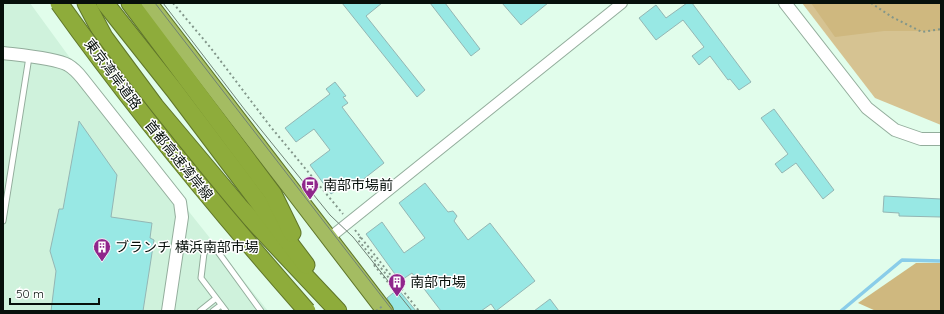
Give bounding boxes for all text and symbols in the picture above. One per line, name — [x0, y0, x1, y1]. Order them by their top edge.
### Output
street label: 東京湾岸道路 — [81, 35, 145, 113]
street label: 首都高速湾岸線 — [141, 116, 217, 204]
bus stop icon: 南部市場前 — [300, 175, 320, 200]
place label: 南部市場前 — [323, 176, 393, 194]
building icon: ブランチ 横浜南部市場 — [92, 237, 112, 262]
place label: ブランチ 横浜南部市場 — [115, 238, 259, 256]
building icon: 南部市場 — [387, 272, 407, 297]
place label: 南部市場 — [410, 273, 466, 291]
scale bar — [10, 280, 99, 306]
text: 50 m — [16, 286, 44, 301]

